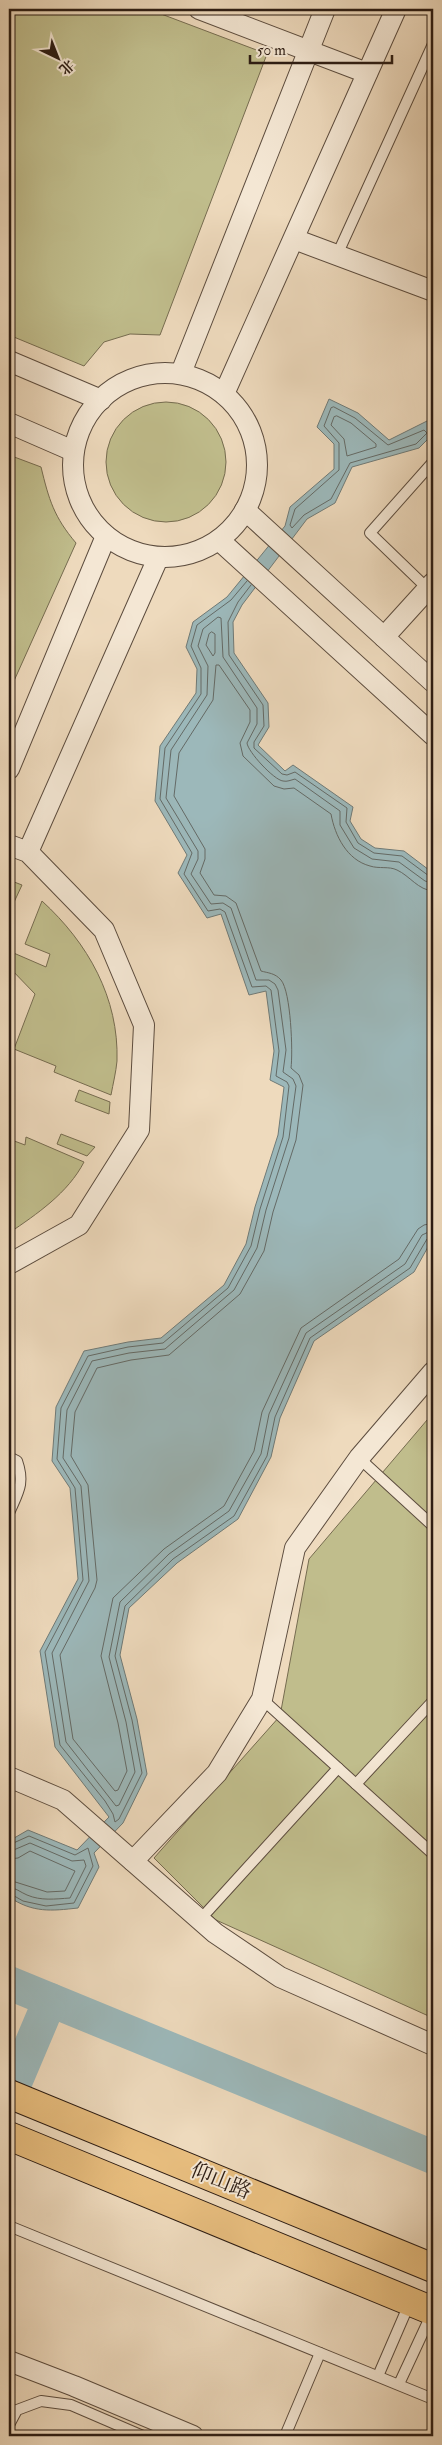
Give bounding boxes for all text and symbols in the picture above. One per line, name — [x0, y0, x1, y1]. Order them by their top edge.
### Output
north arrow — [32, 32, 82, 82]
scale bar — [250, 32, 392, 64]
text: 50 m — [257, 41, 286, 60]
text: 北 — [56, 56, 77, 78]
street label: 仰山路 — [187, 2157, 255, 2205]

